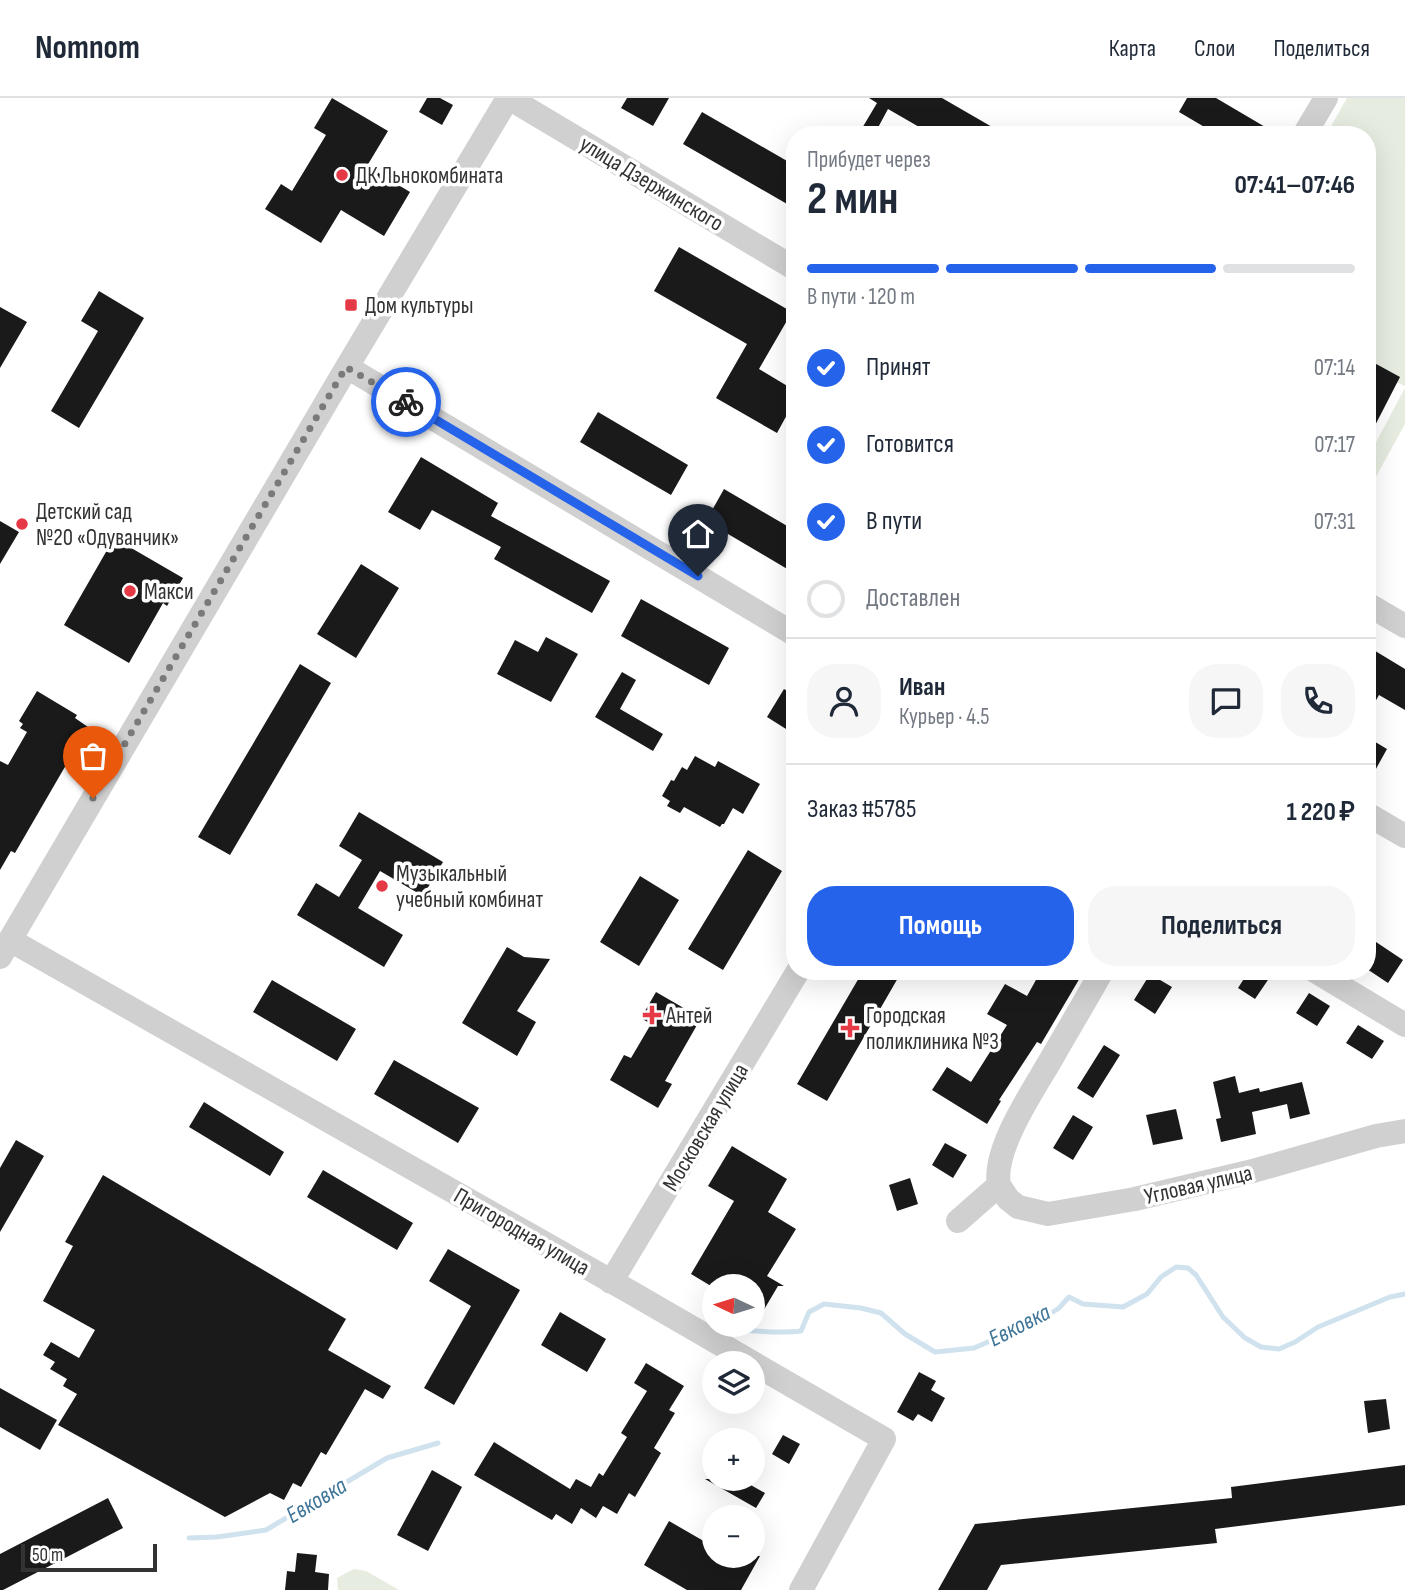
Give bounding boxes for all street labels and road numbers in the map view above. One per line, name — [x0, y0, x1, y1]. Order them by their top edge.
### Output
street label: улица Дзержинского — [574, 130, 728, 238]
street label: Московская улица — [657, 1059, 755, 1196]
street label: Угловая улица — [1141, 1159, 1255, 1211]
street label: Пригородная улица — [449, 1182, 594, 1282]

